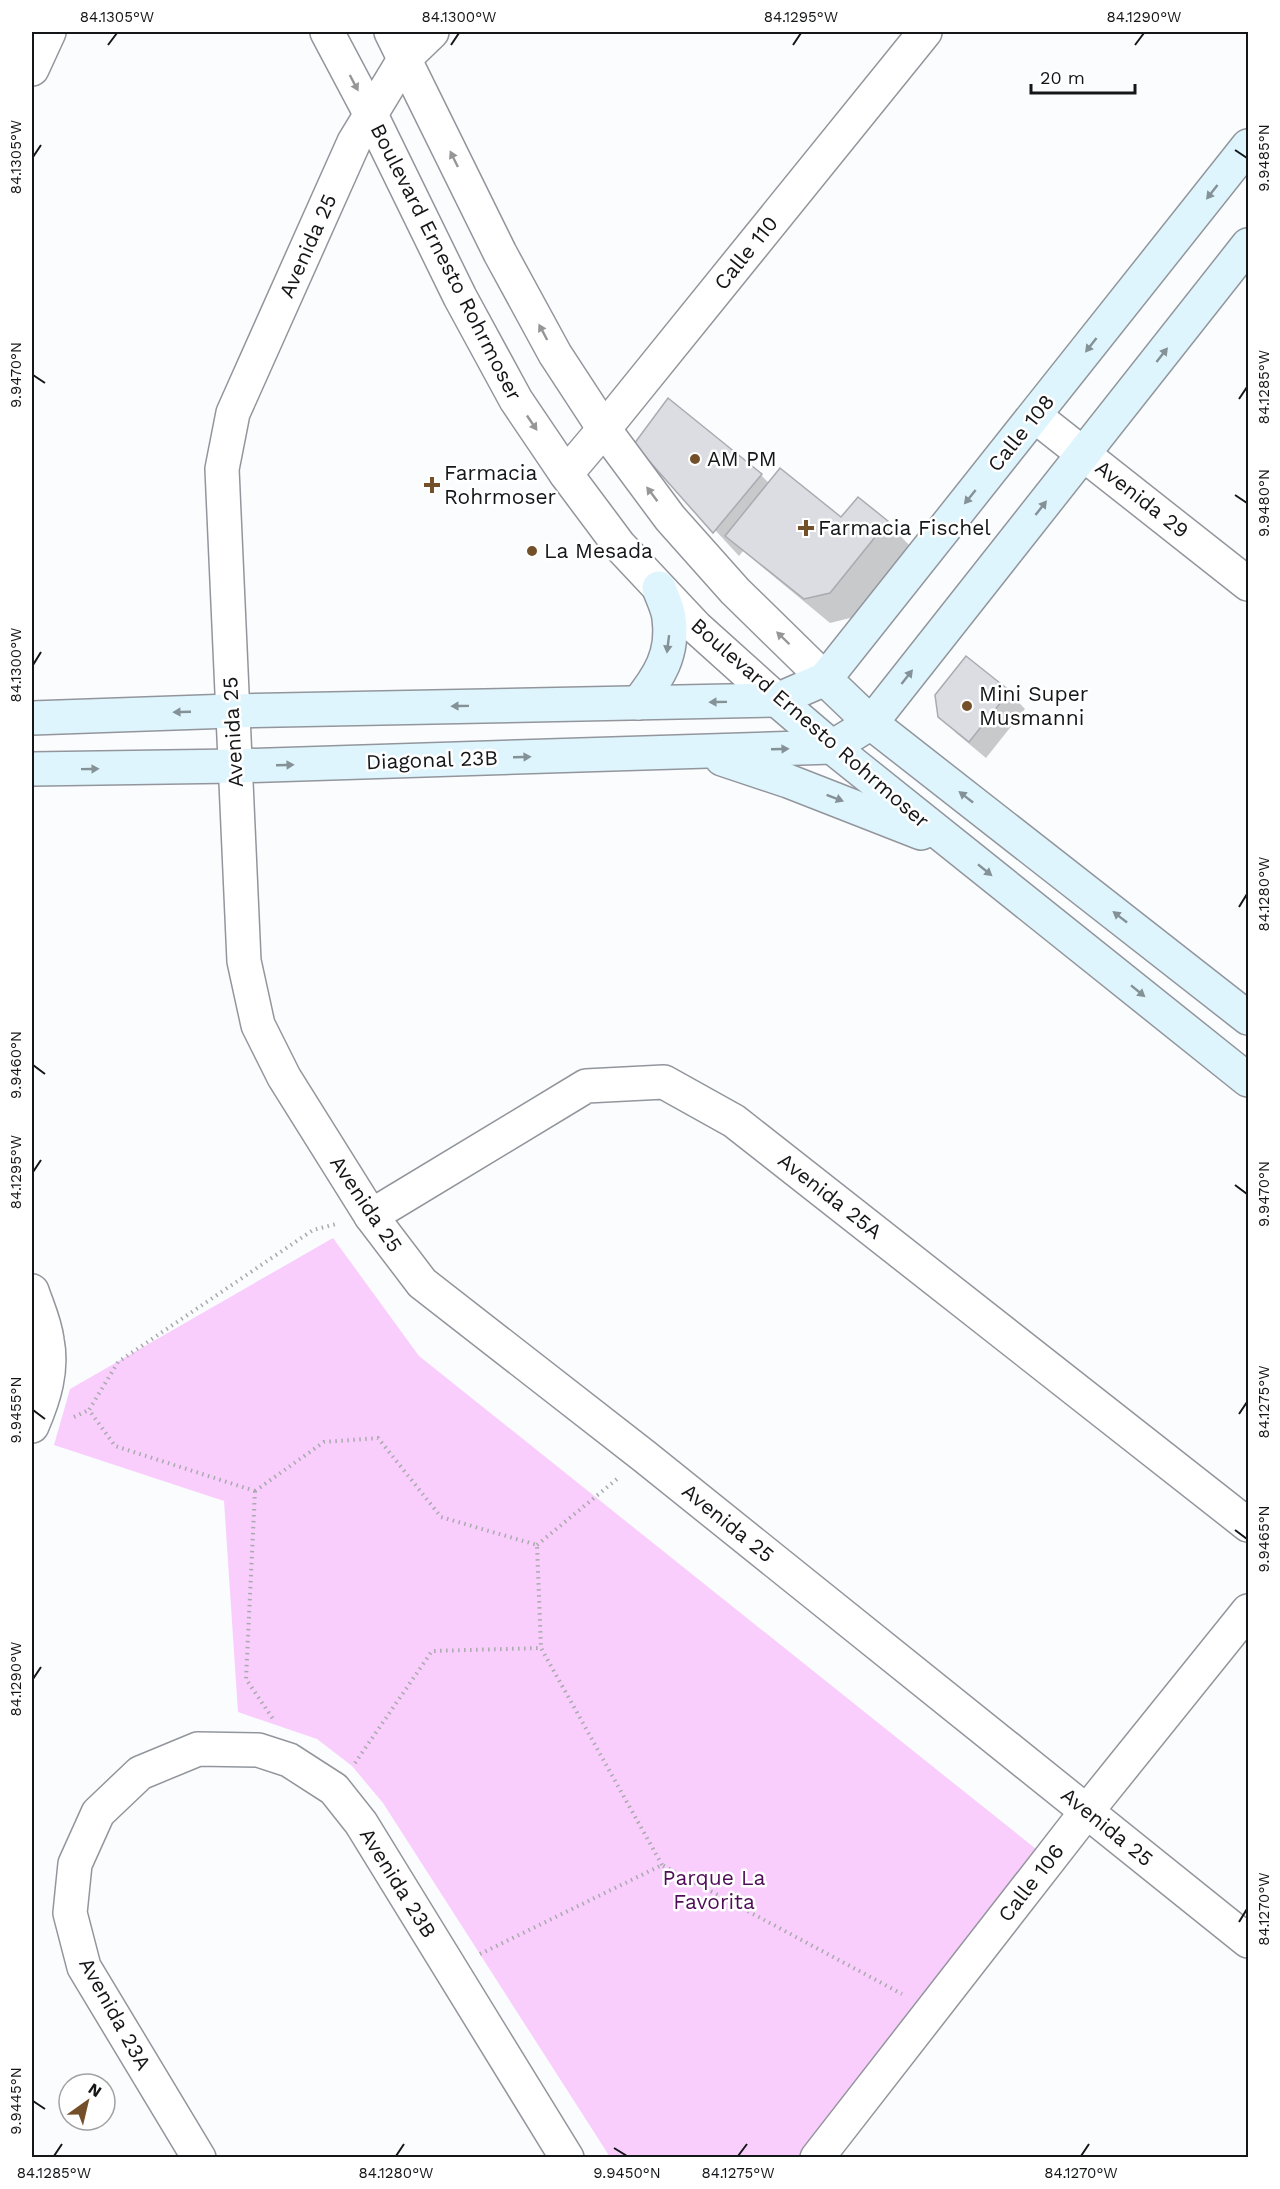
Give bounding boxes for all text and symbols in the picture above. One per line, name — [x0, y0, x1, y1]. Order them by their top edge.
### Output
text: 84.1305°W — [80, 8, 154, 26]
text: 84.1300°W — [421, 8, 497, 26]
text: 84.1295°W — [764, 8, 838, 26]
text: 84.1290°W — [1107, 8, 1181, 26]
scale bar — [1031, 57, 1134, 95]
text: 20 m — [1040, 67, 1085, 88]
one-way arrow — [349, 75, 359, 92]
street label: Boulevard Ernesto Rohrmoser — [366, 119, 528, 405]
text: 84.1305°W — [7, 120, 25, 194]
text: 9.9485°N — [1255, 124, 1273, 192]
one-way arrow — [450, 150, 460, 168]
one-way arrow — [1206, 184, 1219, 200]
street label: Avenida 25 — [274, 190, 342, 302]
street label: Calle 110 — [708, 211, 783, 295]
one-way arrow — [538, 324, 548, 341]
one-way arrow — [1085, 337, 1097, 352]
text: 9.9470°N — [7, 342, 25, 408]
one-way arrow — [1155, 347, 1167, 362]
text: 84.1285°W — [1255, 350, 1273, 424]
street label: Calle 108 — [982, 389, 1059, 476]
one-way arrow — [526, 415, 537, 432]
place label: AM PM — [707, 446, 777, 471]
marker: AM PM — [688, 452, 702, 466]
street label: Avenida 29 — [1091, 454, 1194, 543]
place label: Farmacia Rohrmoser — [444, 460, 557, 509]
text: 9.9480°N — [1255, 469, 1273, 537]
marker: Farmacia Rohrmoser — [425, 478, 439, 492]
one-way arrow — [647, 486, 659, 501]
one-way arrow — [964, 490, 976, 505]
one-way arrow — [1035, 500, 1047, 515]
place label: Farmacia Fischel — [818, 515, 991, 540]
marker: Farmacia Fischel — [799, 521, 813, 535]
place label: La Mesada — [544, 538, 653, 563]
marker: La Mesada — [525, 544, 539, 558]
street label: Boulevard Ernesto Rohrmoser — [686, 612, 935, 833]
text: 84.1300°W — [7, 627, 25, 703]
one-way arrow — [776, 632, 790, 646]
one-way arrow — [663, 635, 673, 654]
one-way arrow — [901, 669, 914, 685]
street label: Avenida 25 — [217, 676, 248, 788]
place label: Mini Super Musmanni — [979, 681, 1089, 730]
one-way arrow — [709, 697, 728, 706]
marker: Mini Super Musmanni — [960, 699, 974, 713]
one-way arrow — [451, 702, 470, 711]
one-way arrow — [172, 708, 191, 717]
one-way arrow — [770, 744, 789, 754]
street label: Diagonal 23B — [365, 745, 498, 774]
one-way arrow — [512, 753, 531, 762]
one-way arrow — [275, 760, 294, 769]
one-way arrow — [80, 764, 99, 773]
one-way arrow — [958, 791, 974, 804]
one-way arrow — [826, 794, 844, 804]
text: 84.1280°W — [1255, 857, 1273, 931]
one-way arrow — [977, 863, 993, 876]
one-way arrow — [1112, 912, 1127, 924]
one-way arrow — [1130, 985, 1145, 997]
text: 9.9460°N — [7, 1031, 25, 1099]
text: 84.1295°W — [7, 1135, 25, 1209]
street label: Avenida 25A — [773, 1147, 887, 1244]
street label: Avenida 25 — [325, 1151, 408, 1257]
text: 9.9470°N — [1255, 1161, 1273, 1227]
text: 84.1275°W — [1255, 1365, 1273, 1439]
text: 9.9455°N — [7, 1377, 25, 1443]
street label: Avenida 25 — [677, 1478, 779, 1567]
text: 9.9465°N — [1255, 1505, 1273, 1573]
text: 84.1290°W — [7, 1642, 25, 1716]
street label: Avenida 25 — [1056, 1782, 1158, 1871]
street label: Avenida 23B — [355, 1823, 442, 1942]
street label: Calle 106 — [992, 1839, 1069, 1927]
park label: Parque La Favorita — [663, 1865, 765, 1914]
text: 84.1270°W — [1255, 1872, 1273, 1946]
street label: Avenida 23A — [74, 1953, 157, 2075]
text: 9.9445°N — [7, 2067, 25, 2135]
north arrow — [57, 2072, 117, 2132]
text: N — [85, 2079, 105, 2101]
text: 84.1285°W — [17, 2164, 91, 2182]
text: 84.1280°W — [359, 2164, 433, 2182]
text: 9.9450°N — [593, 2164, 661, 2182]
text: 84.1275°W — [701, 2164, 775, 2182]
text: 84.1270°W — [1044, 2164, 1118, 2182]

